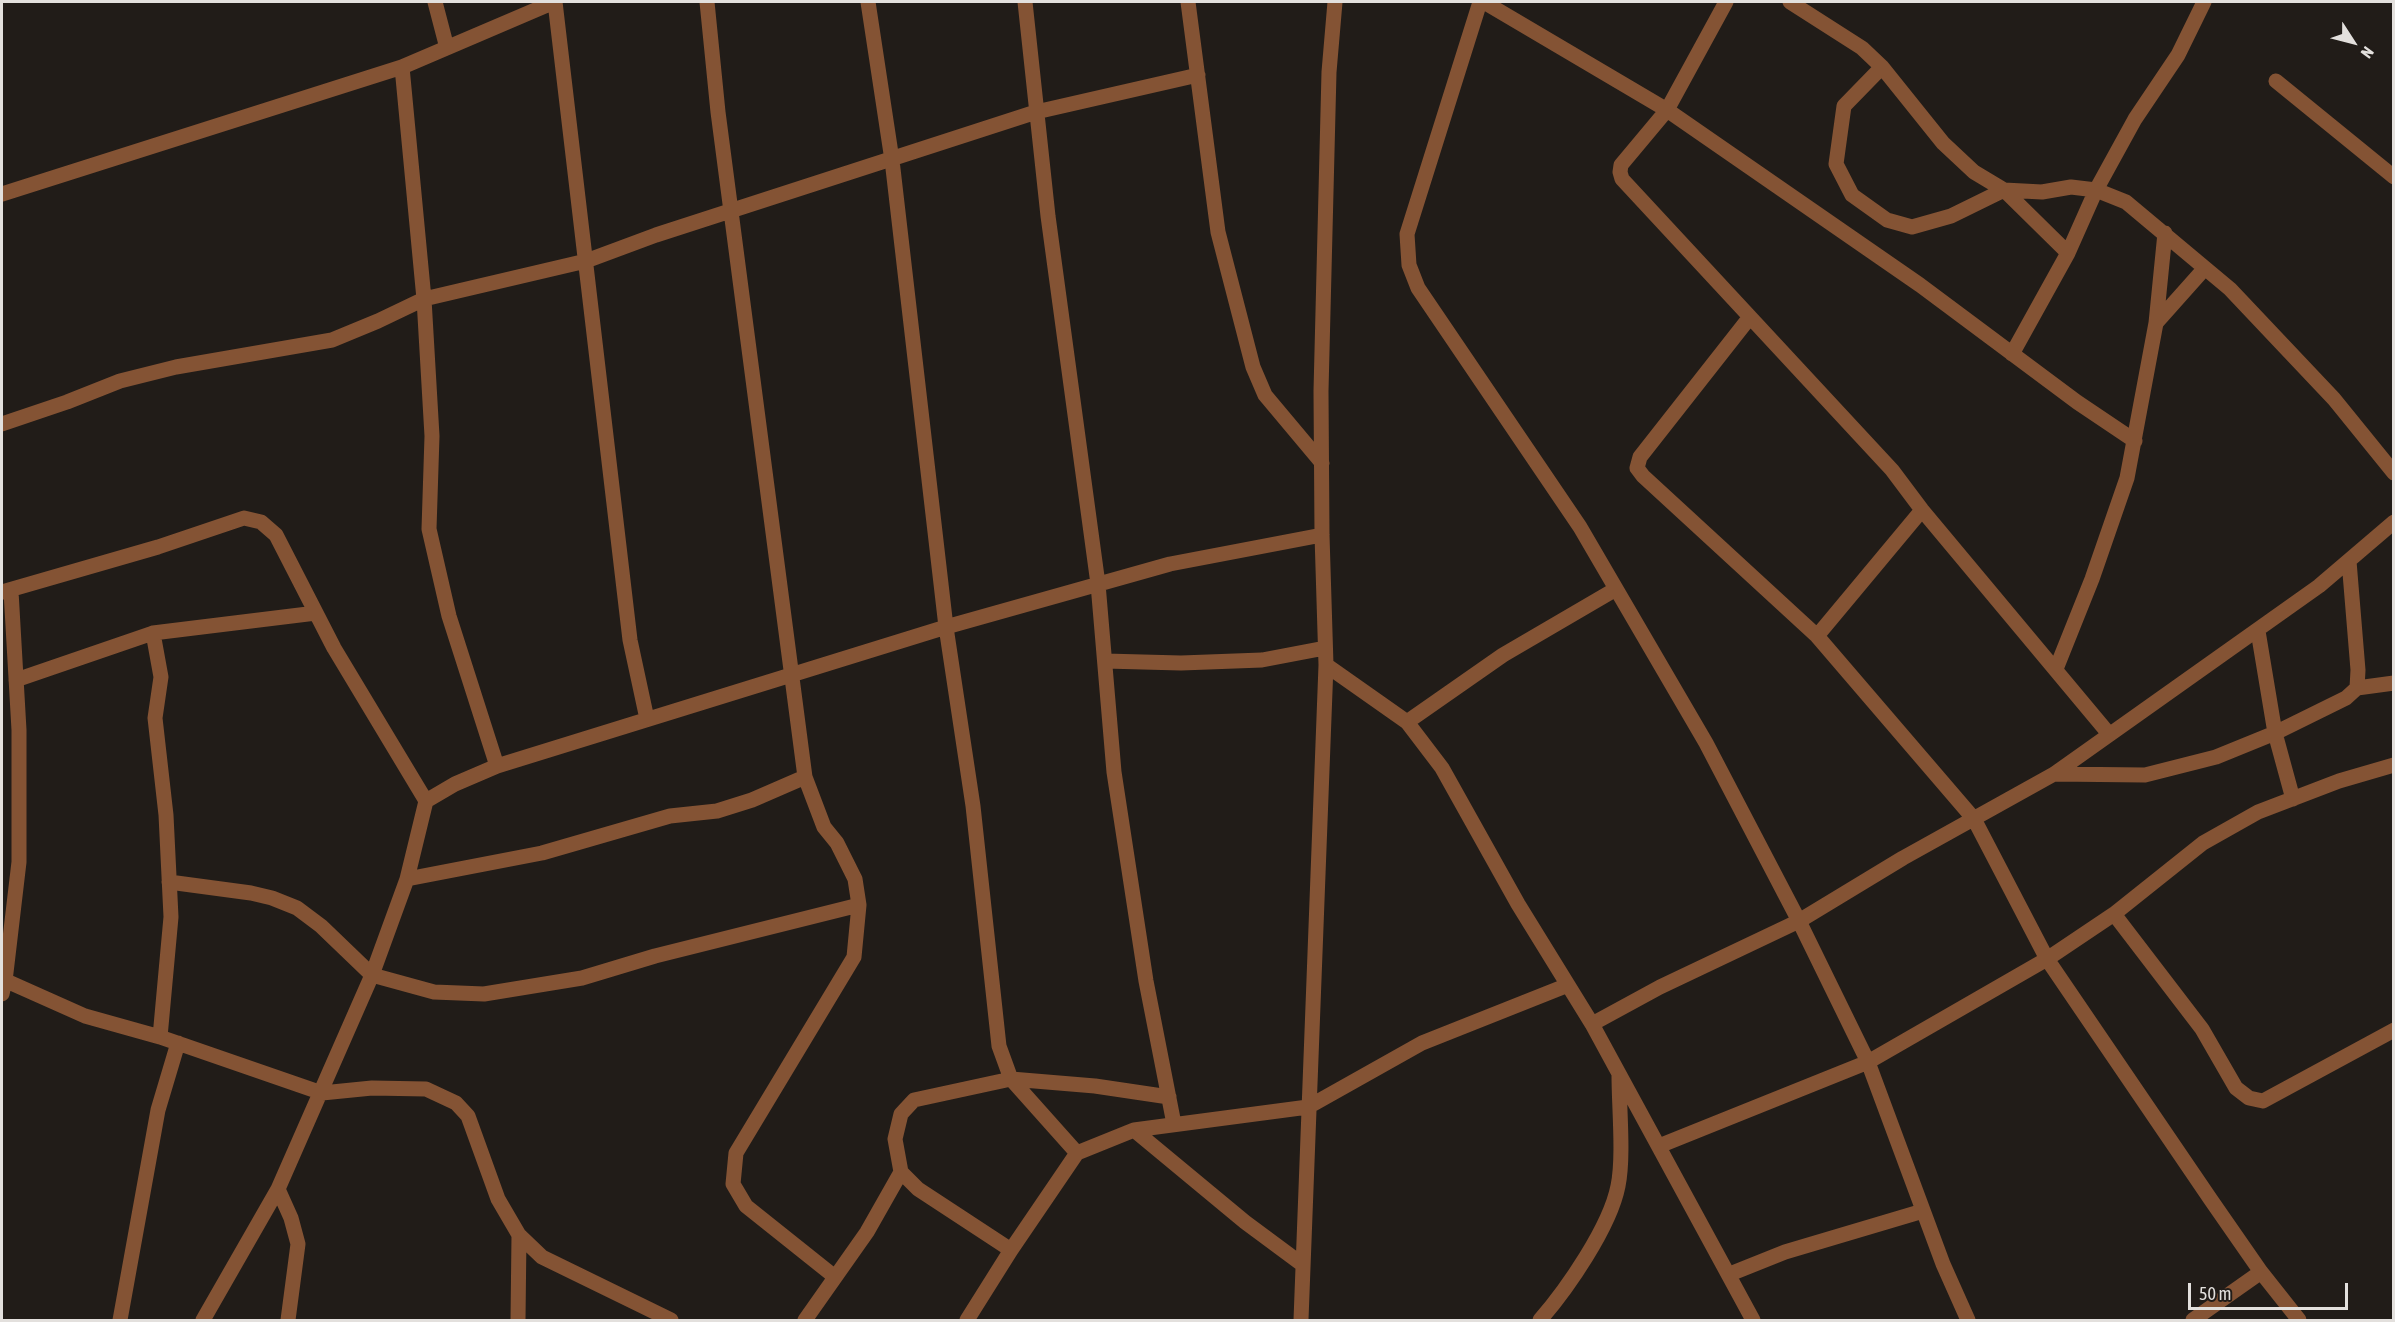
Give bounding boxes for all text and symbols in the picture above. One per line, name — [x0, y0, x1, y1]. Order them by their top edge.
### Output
north arrow — [2323, 12, 2383, 72]
text: N — [2358, 43, 2378, 62]
scale bar — [2191, 1271, 2352, 1309]
text: 50 m — [2199, 1283, 2231, 1304]

